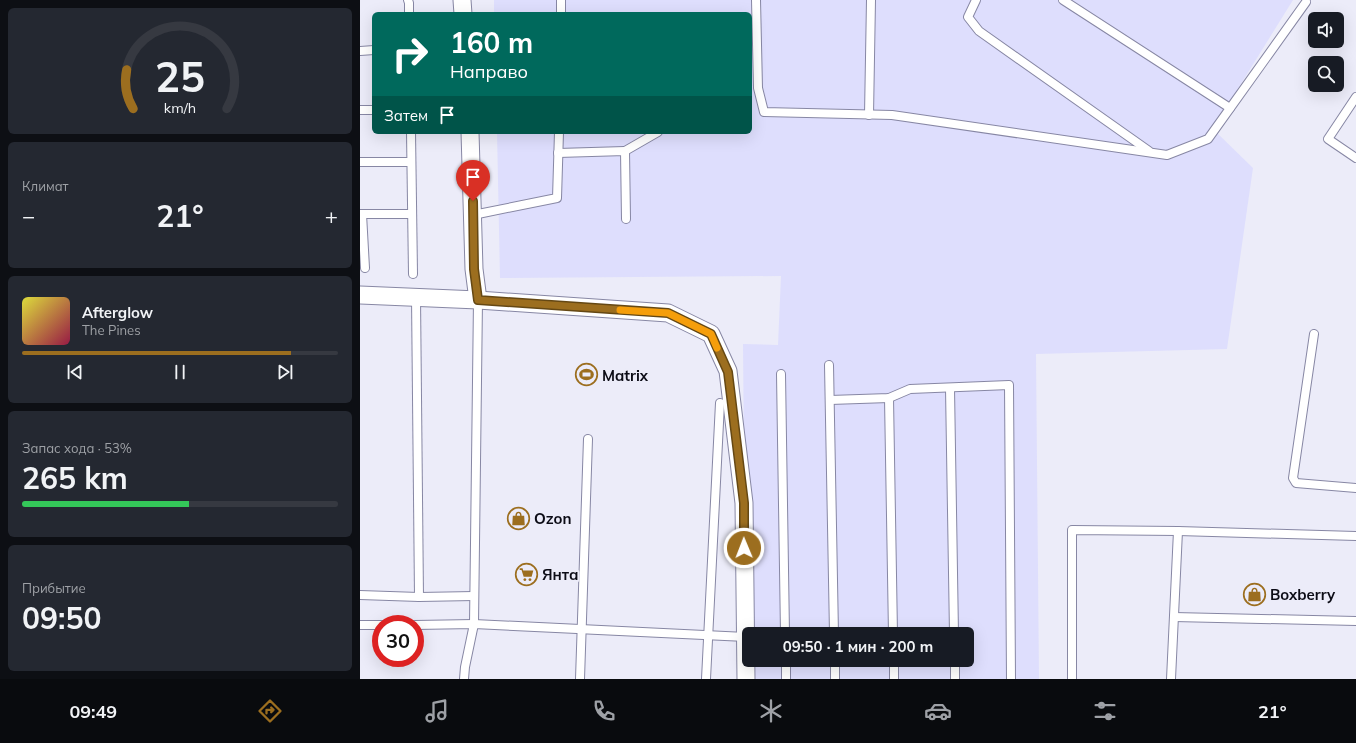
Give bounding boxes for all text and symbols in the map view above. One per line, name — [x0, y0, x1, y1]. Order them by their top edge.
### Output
map controls — [1308, 12, 1344, 92]
button: sound — [1308, 12, 1344, 48]
text: 160 m — [450, 25, 533, 60]
icon: right — [384, 28, 436, 80]
text: 25 — [155, 50, 205, 102]
button: search — [1308, 56, 1344, 92]
text: Направо — [450, 60, 528, 83]
text: km/h — [164, 99, 196, 117]
icon: arrive — [436, 104, 458, 126]
text: Затем — [384, 106, 428, 125]
pin — [456, 160, 490, 201]
icon: arrive — [462, 166, 484, 188]
text: Климат — [22, 178, 69, 194]
text: 21° — [156, 197, 204, 235]
text: − — [22, 202, 35, 230]
text: + — [325, 202, 338, 230]
text: Afterglow — [82, 303, 153, 322]
text: The Pines — [82, 322, 141, 338]
icon: previous — [64, 361, 86, 383]
icon: pause — [169, 361, 191, 383]
icon: next — [274, 361, 296, 383]
sports icon: Matrix — [574, 362, 600, 388]
place label: Matrix — [602, 366, 649, 385]
text: Запас хода · 53% — [22, 440, 132, 456]
text: 265 km — [22, 459, 128, 497]
shop icon: Ozon — [506, 505, 532, 531]
place label: Ozon — [534, 509, 571, 528]
position arrow — [723, 527, 765, 569]
supermarket icon: Янта — [514, 561, 540, 587]
place label: Янта — [542, 565, 579, 584]
text: Прибытие — [22, 580, 86, 596]
shop icon: Boxberry — [1241, 581, 1267, 607]
place label: Boxberry — [1270, 585, 1336, 604]
text: 09:50 — [22, 599, 101, 637]
speed limit sign: 30 — [372, 615, 424, 667]
text: 09:50 · 1 мин · 200 m — [783, 637, 933, 656]
icon: directions — [256, 697, 284, 725]
icon: music — [423, 697, 451, 725]
icon: phone — [590, 697, 618, 725]
icon: climate — [757, 697, 785, 725]
icon: car — [924, 697, 952, 725]
icon: filters — [1091, 697, 1119, 725]
text: 09:49 — [69, 700, 117, 723]
text: 21° — [1258, 700, 1286, 723]

